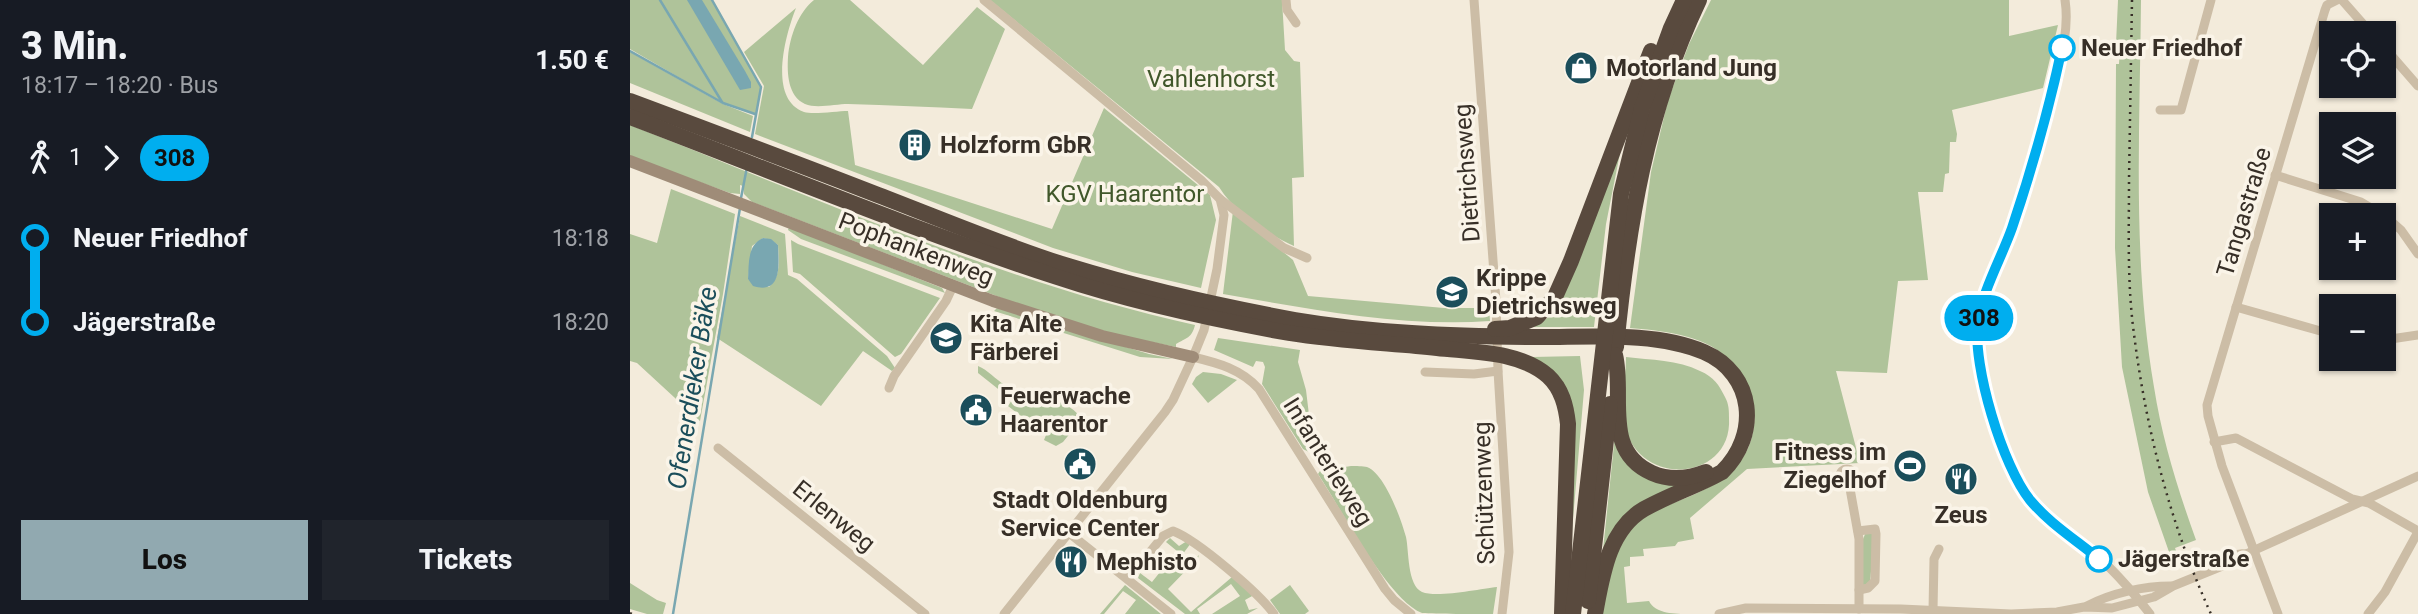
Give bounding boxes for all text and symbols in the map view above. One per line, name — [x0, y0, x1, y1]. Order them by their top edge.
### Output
map controls — [2319, 21, 2396, 371]
button: locate — [2319, 21, 2396, 98]
text: 3 Min. — [21, 24, 129, 68]
place label: Neuer Friedhof — [2081, 34, 2243, 62]
marker: Neuer Friedhof — [2049, 35, 2075, 61]
text: 1.50 € — [535, 45, 609, 75]
shop icon: Motorland Jung — [1562, 49, 1600, 87]
place label: Motorland Jung — [1606, 54, 1777, 82]
park label: Vahlenhorst — [1147, 65, 1275, 93]
text: 18:17 – 18:20 · Bus — [21, 72, 218, 99]
street label: Dietrichsweg — [1448, 103, 1486, 243]
button: layers — [2319, 112, 2396, 189]
building icon: Holzform GbR — [896, 126, 934, 164]
place label: Holzform GbR — [940, 131, 1092, 159]
icon: walk — [21, 139, 59, 177]
icon: forward — [92, 139, 130, 177]
text: 1 — [69, 144, 82, 171]
text: 308 — [154, 144, 195, 172]
street label: Tangastraße — [2211, 144, 2277, 280]
park label: KGV Haarentor — [1046, 180, 1204, 208]
button: + — [2319, 203, 2396, 280]
street label: Pophankenweg — [835, 207, 997, 291]
text: Neuer Friedhof — [73, 223, 248, 253]
text: 18:18 — [552, 225, 609, 252]
place label: Krippe Dietrichsweg — [1476, 264, 1617, 320]
school or university icon: Krippe Dietrichsweg — [1433, 273, 1471, 311]
water label: Ofenerdieker Bäke — [661, 285, 723, 491]
button: − — [2319, 294, 2396, 371]
line badge: 308 — [1939, 295, 2019, 341]
text: 308 — [1958, 304, 2000, 332]
text: Jägerstraße — [73, 307, 216, 337]
text: 18:20 — [552, 309, 609, 336]
place label: Kita Alte Färberei — [970, 310, 1062, 366]
school or university icon: Kita Alte Färberei — [927, 319, 965, 357]
place label: Feuerwache Haarentor — [1000, 382, 1131, 438]
public building icon: Feuerwache Haarentor — [957, 391, 995, 429]
street label: Infanterieweg — [1277, 393, 1379, 531]
street label: Schützenweg — [1468, 421, 1500, 565]
place label: Fitness im Ziegelhof — [1774, 438, 1886, 494]
public building icon: Stadt Oldenburg Service Center — [1061, 445, 1099, 483]
sports icon: Fitness im Ziegelhof — [1891, 447, 1929, 485]
restaurant icon: Zeus — [1942, 460, 1980, 498]
street label: Erlenweg — [787, 474, 881, 558]
place label: Stadt Oldenburg Service Center — [992, 486, 1168, 542]
place label: Zeus — [1934, 501, 1988, 529]
button: Los — [21, 520, 308, 600]
button: Tickets — [322, 520, 609, 600]
restaurant icon: Mephisto — [1052, 543, 1090, 581]
place label: Jägerstraße — [2118, 545, 2250, 573]
marker: Jägerstraße — [2086, 546, 2112, 572]
place label: Mephisto — [1096, 548, 1197, 576]

